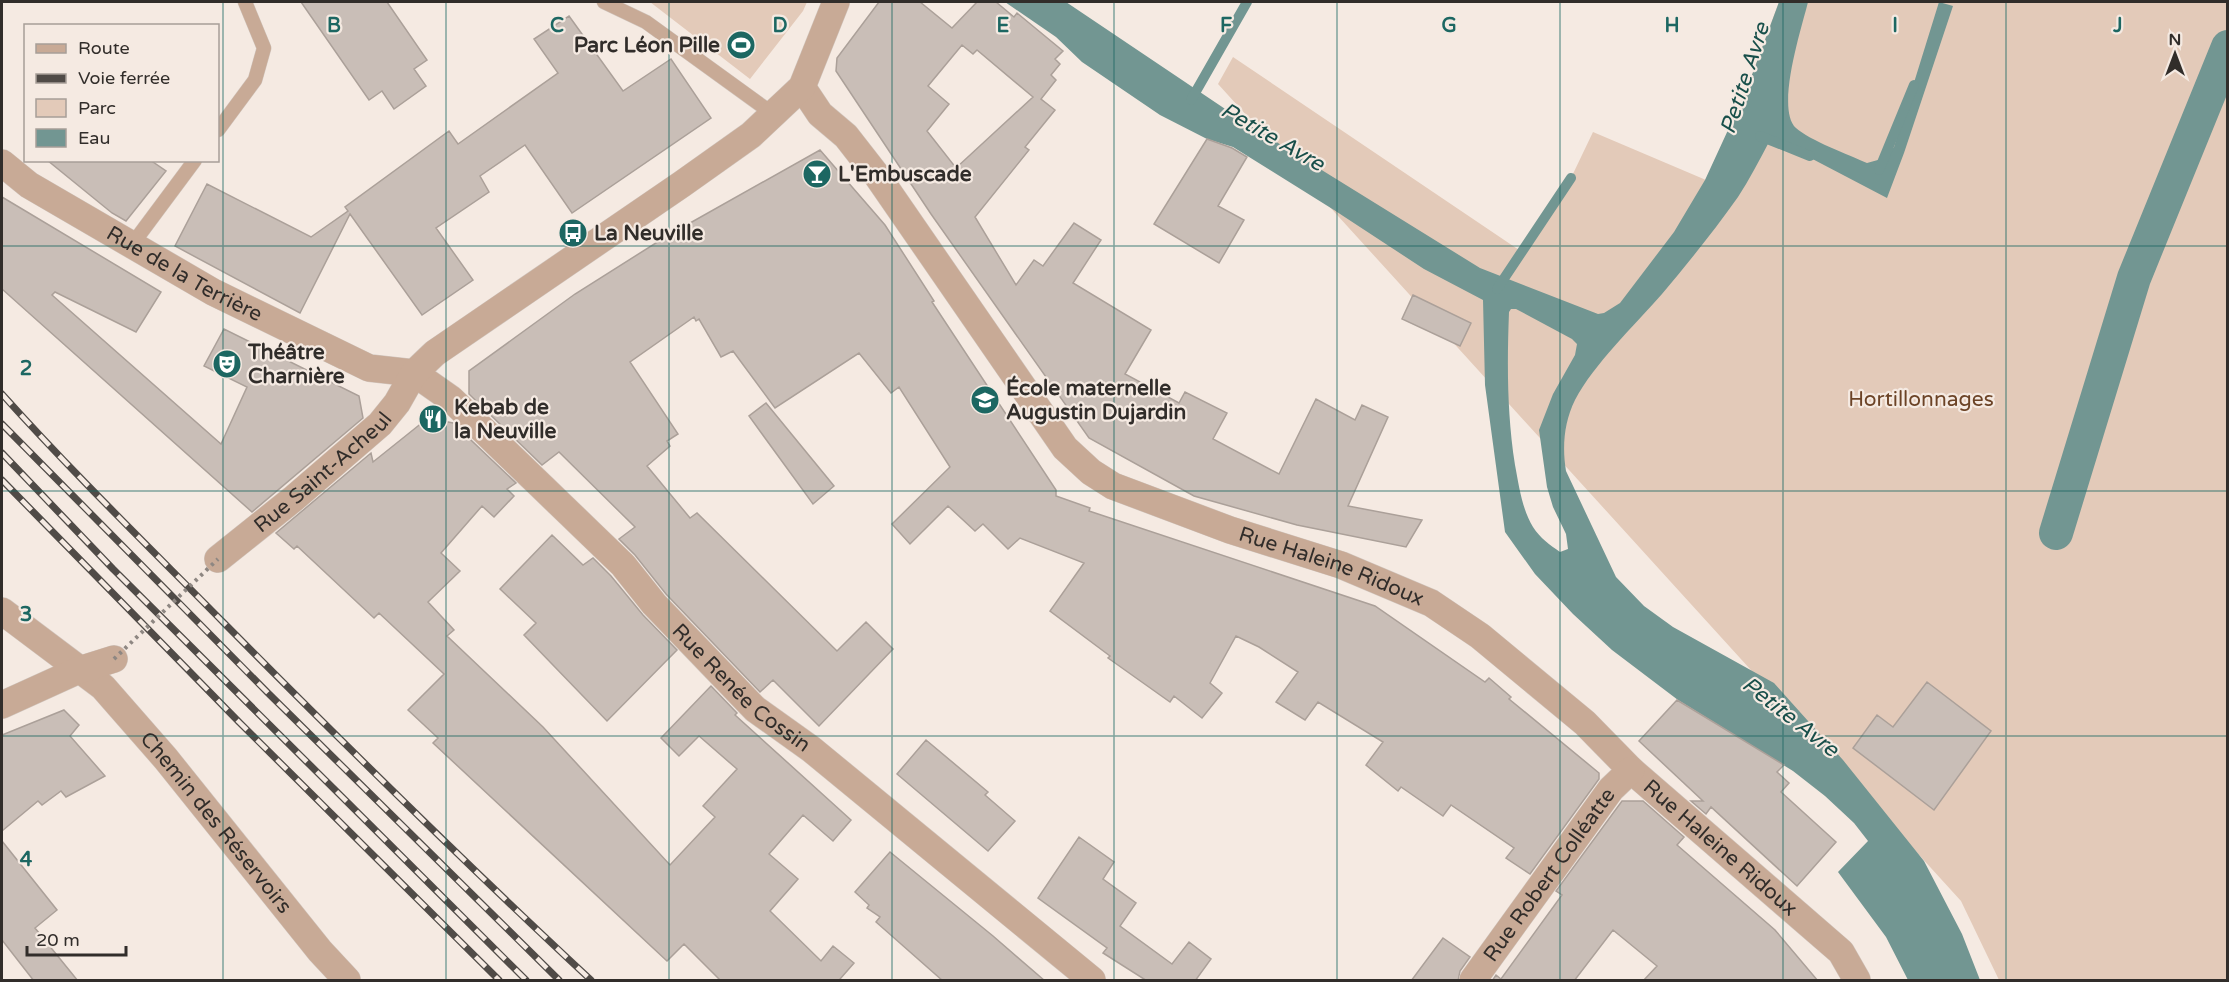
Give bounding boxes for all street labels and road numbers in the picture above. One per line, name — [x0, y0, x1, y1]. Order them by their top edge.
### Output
street label: Rue de la Terrière — [102, 221, 266, 327]
street label: Rue Saint-Acheul — [249, 407, 397, 538]
street label: Rue Haleine Ridoux — [1236, 522, 1428, 612]
street label: Rue Renée Cossin — [667, 619, 815, 758]
street label: Chemin des Réservoirs — [135, 727, 297, 919]
street label: Rue Haleine Ridoux — [1638, 775, 1802, 921]
street label: Rue Robert Colléatte — [1478, 783, 1621, 967]

